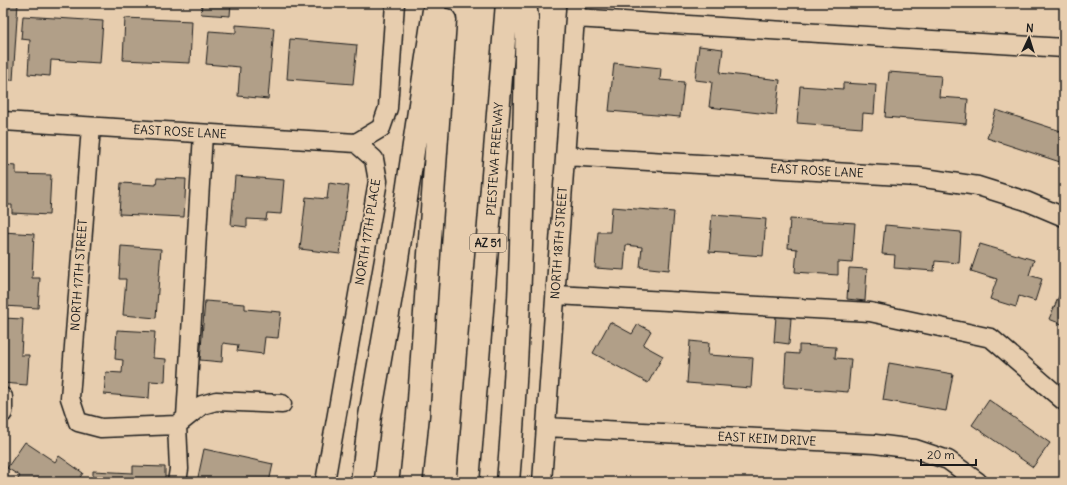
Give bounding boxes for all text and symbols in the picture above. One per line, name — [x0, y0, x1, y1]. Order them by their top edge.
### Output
north arrow — [1009, 18, 1049, 58]
text: N — [1025, 21, 1034, 35]
street label: PIESTEWA FREEWAY — [483, 102, 506, 216]
street label: EAST ROSE LANE — [133, 122, 227, 141]
street label: EAST ROSE LANE — [770, 161, 864, 180]
street label: NORTH 17TH PLACE — [352, 178, 383, 286]
street label: NORTH 18TH STREET — [547, 186, 570, 300]
street label: NORTH 17TH STREET — [67, 219, 90, 331]
road number: AZ 51 — [470, 234, 506, 252]
street label: EAST KEIM DRIVE — [717, 428, 817, 449]
scale bar — [921, 441, 976, 467]
text: 20 m — [927, 447, 955, 462]

